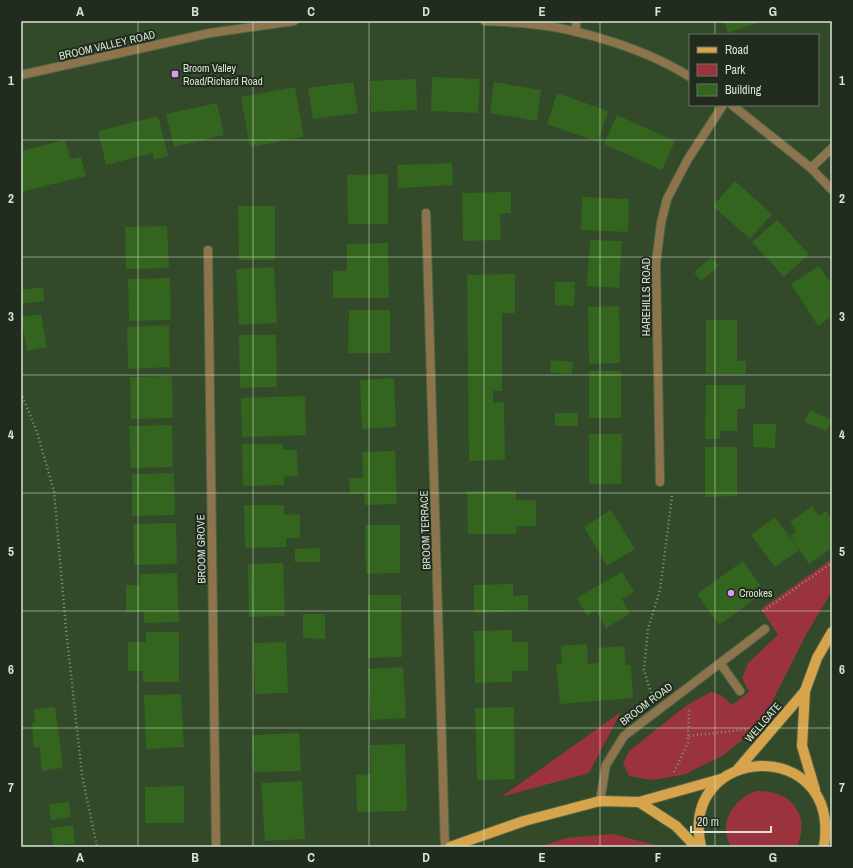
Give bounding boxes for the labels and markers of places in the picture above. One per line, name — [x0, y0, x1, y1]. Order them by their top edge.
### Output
place label: Broom Valley Road/Richard Road — [183, 61, 263, 88]
marker: Broom Valley Road/Richard Road — [170, 69, 180, 79]
place label: Crookes — [739, 586, 773, 600]
marker: Crookes — [726, 588, 736, 598]

